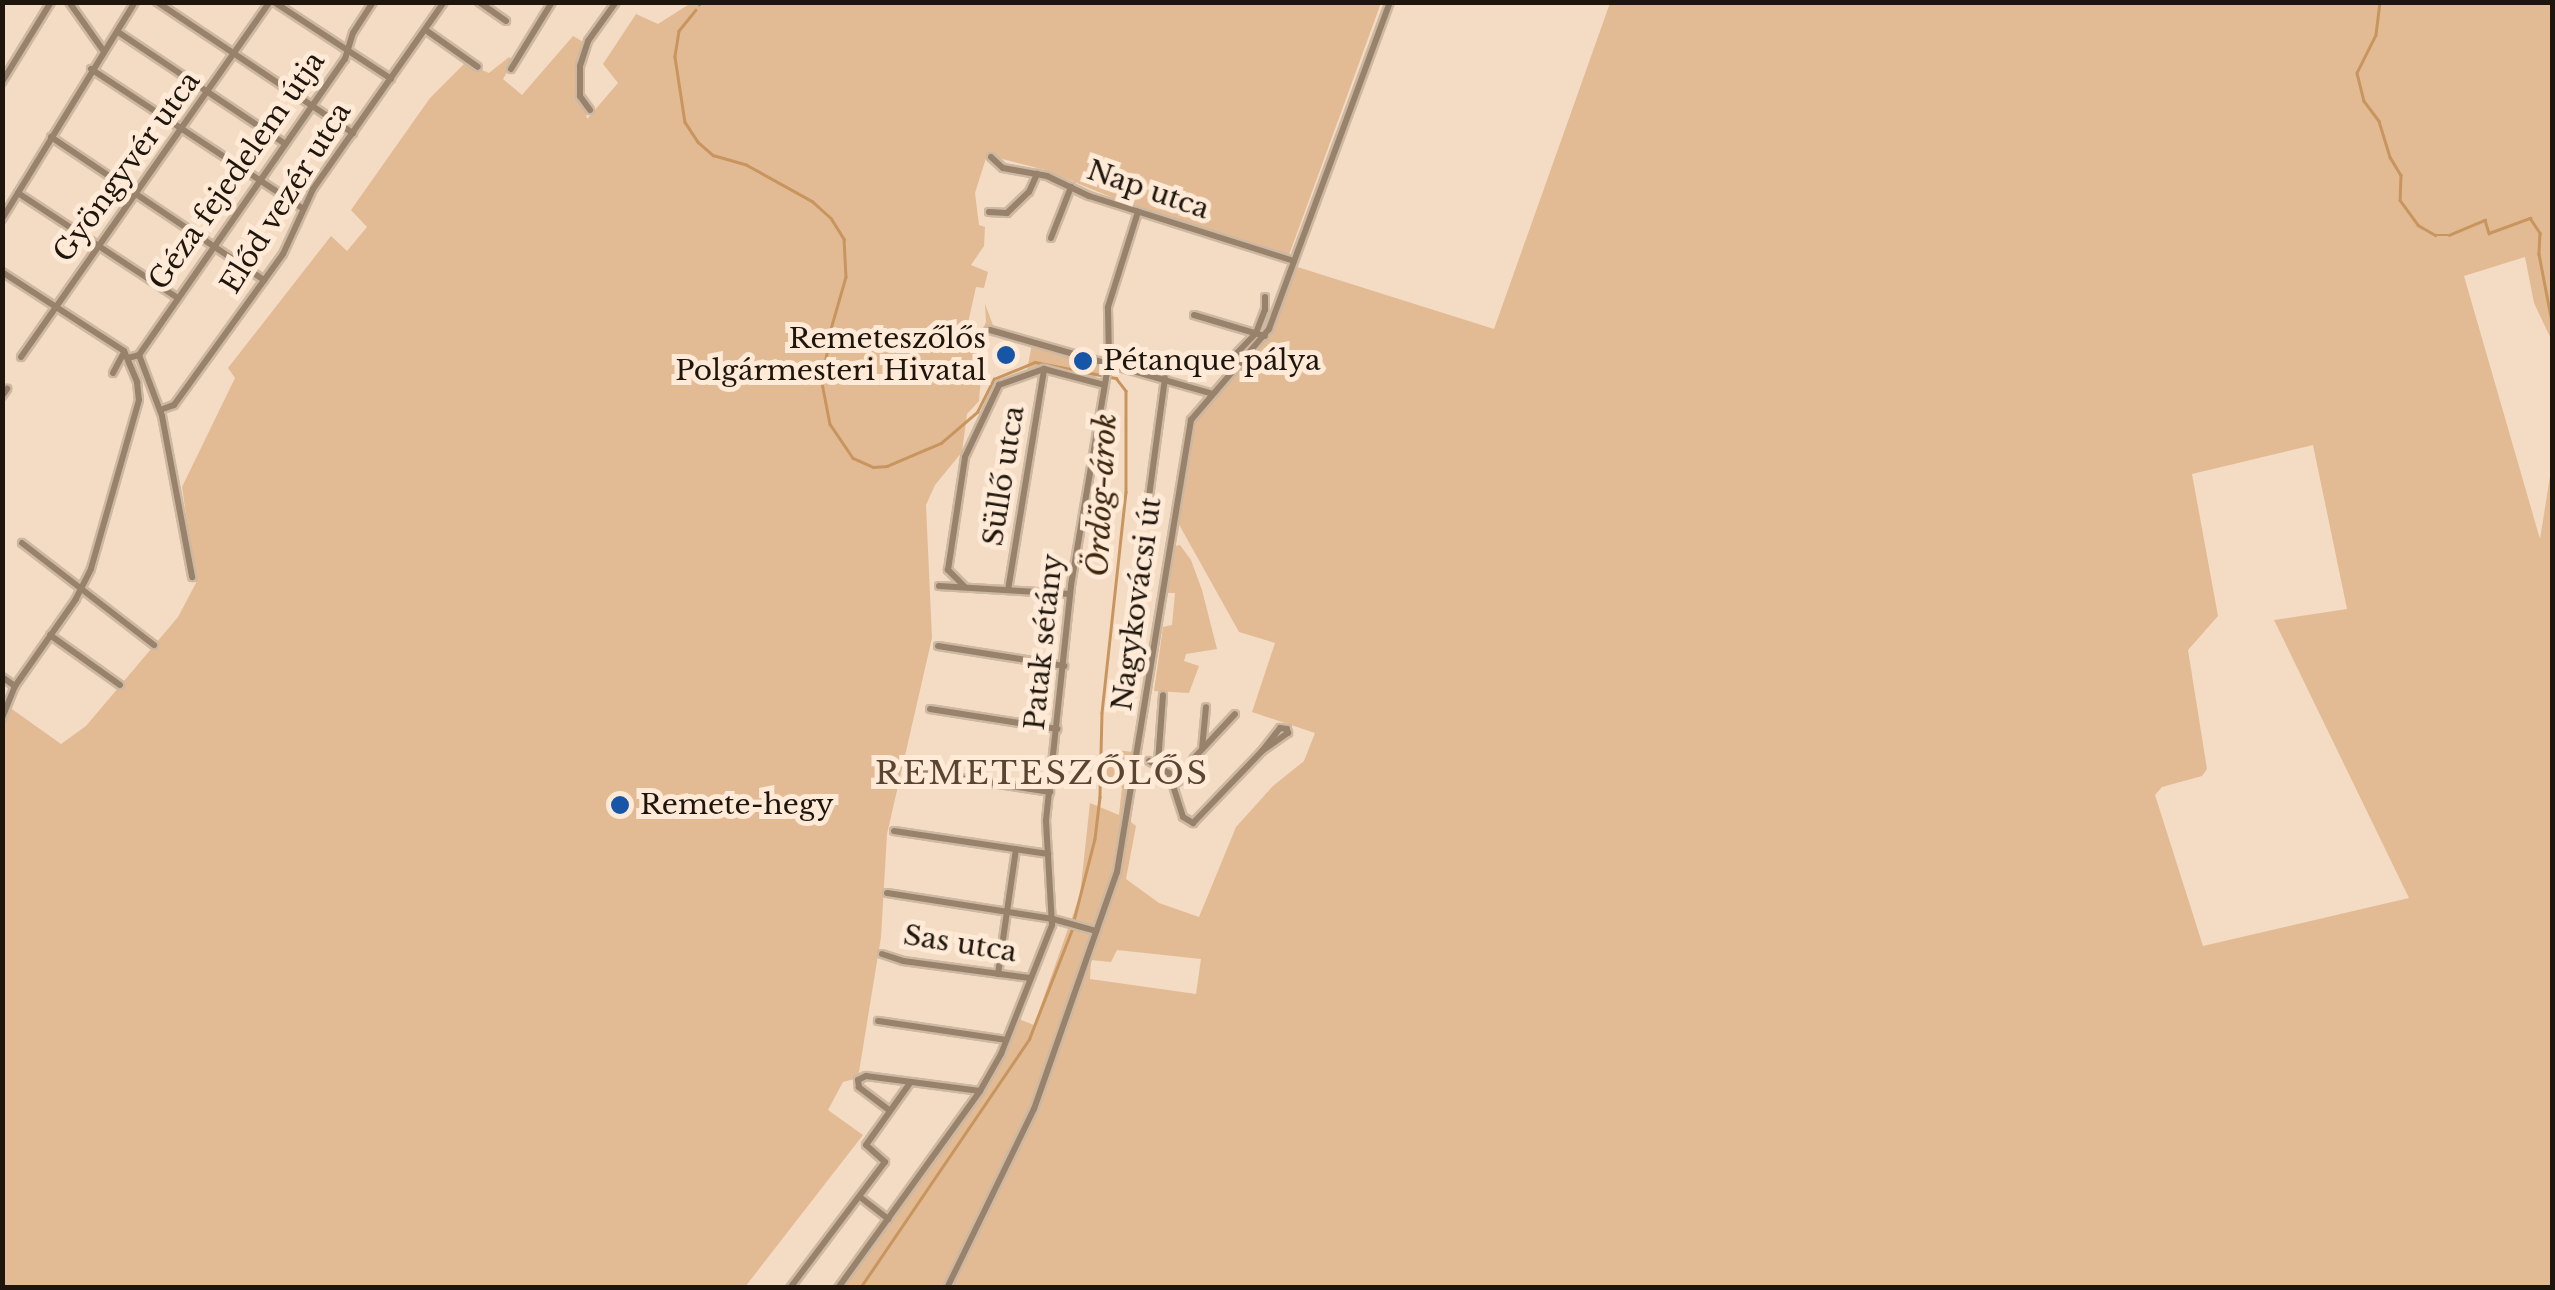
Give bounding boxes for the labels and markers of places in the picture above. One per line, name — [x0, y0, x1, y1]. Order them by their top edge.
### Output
place label: Remeteszőlős Polgármesteri Hivatal — [675, 322, 986, 388]
marker: Remeteszőlős Polgármesteri Hivatal — [995, 344, 1017, 366]
place label: Pétanque pálya — [1103, 344, 1321, 378]
marker: Pétanque pálya — [1072, 350, 1094, 372]
place label: Remete-hegy — [640, 788, 834, 822]
marker: Remete-hegy — [609, 794, 631, 816]

